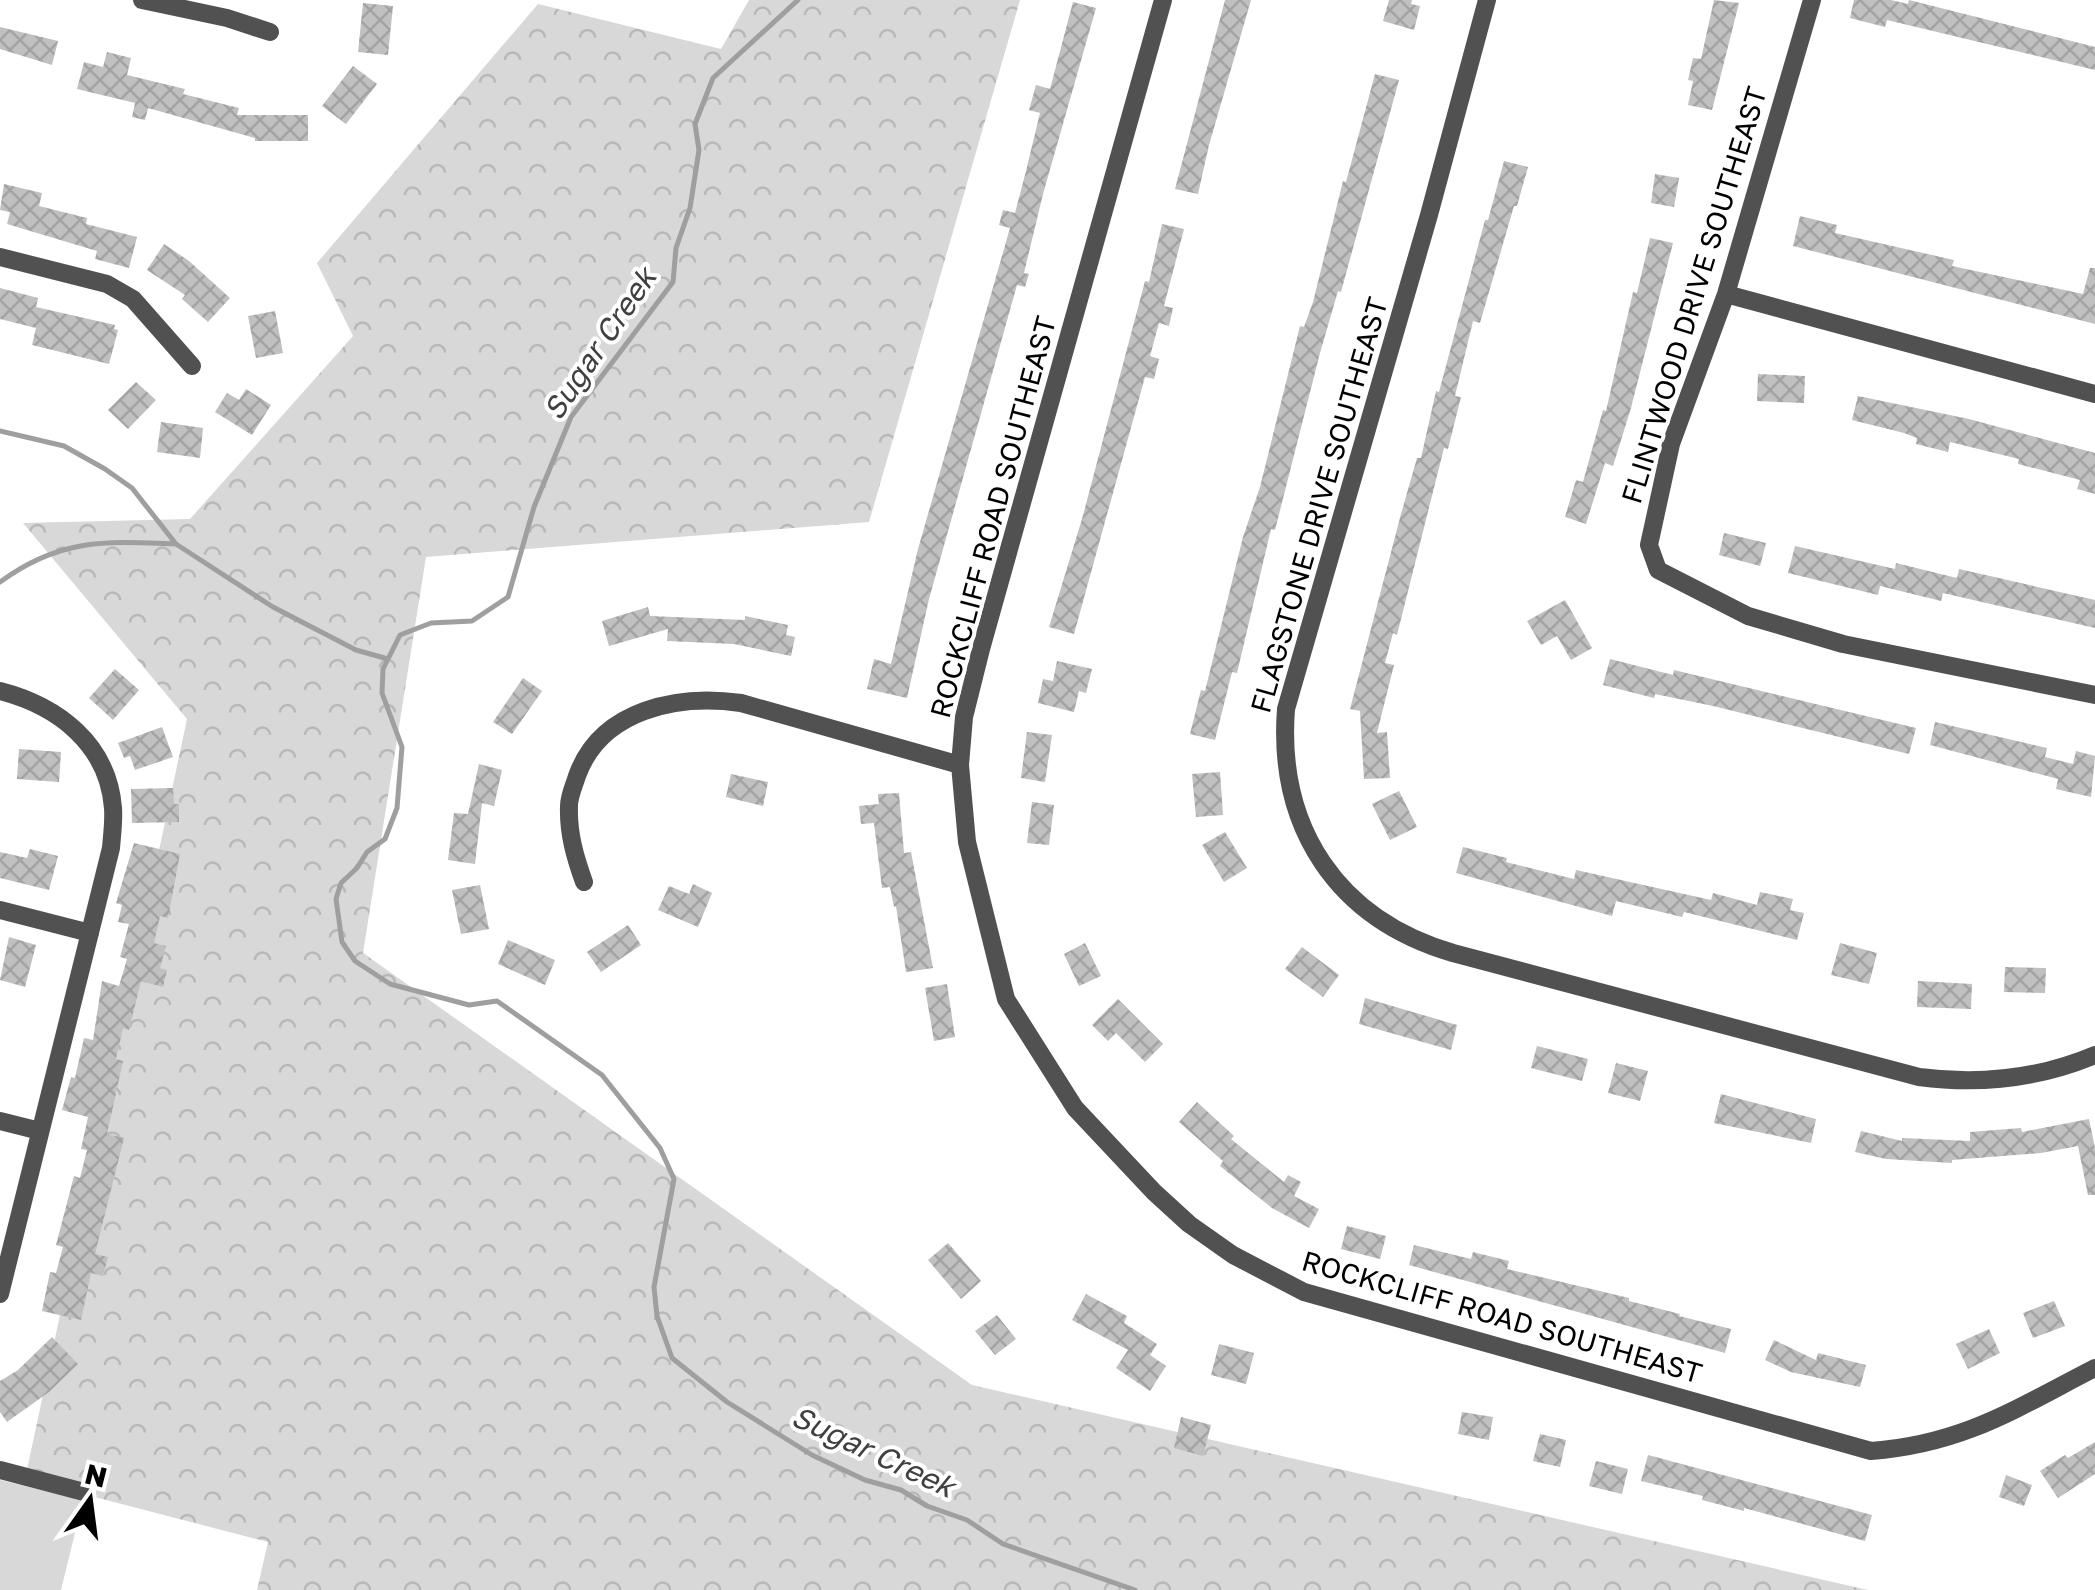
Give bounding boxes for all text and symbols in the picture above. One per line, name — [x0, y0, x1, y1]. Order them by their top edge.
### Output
street label: FLINTWOOD DRIVE SOUTHEAST — [1614, 82, 1773, 507]
water label: Sugar Creek — [535, 258, 665, 426]
street label: FLAGSTONE DRIVE SOUTHEAST — [1243, 293, 1394, 716]
street label: ROCKCLIFF ROAD SOUTHEAST — [923, 312, 1062, 721]
street label: ROCKCLIFF ROAD SOUTHEAST — [1298, 1244, 1706, 1390]
water label: Sugar Creek — [786, 1398, 963, 1506]
north arrow — [40, 1450, 140, 1550]
text: N — [82, 1457, 110, 1494]

